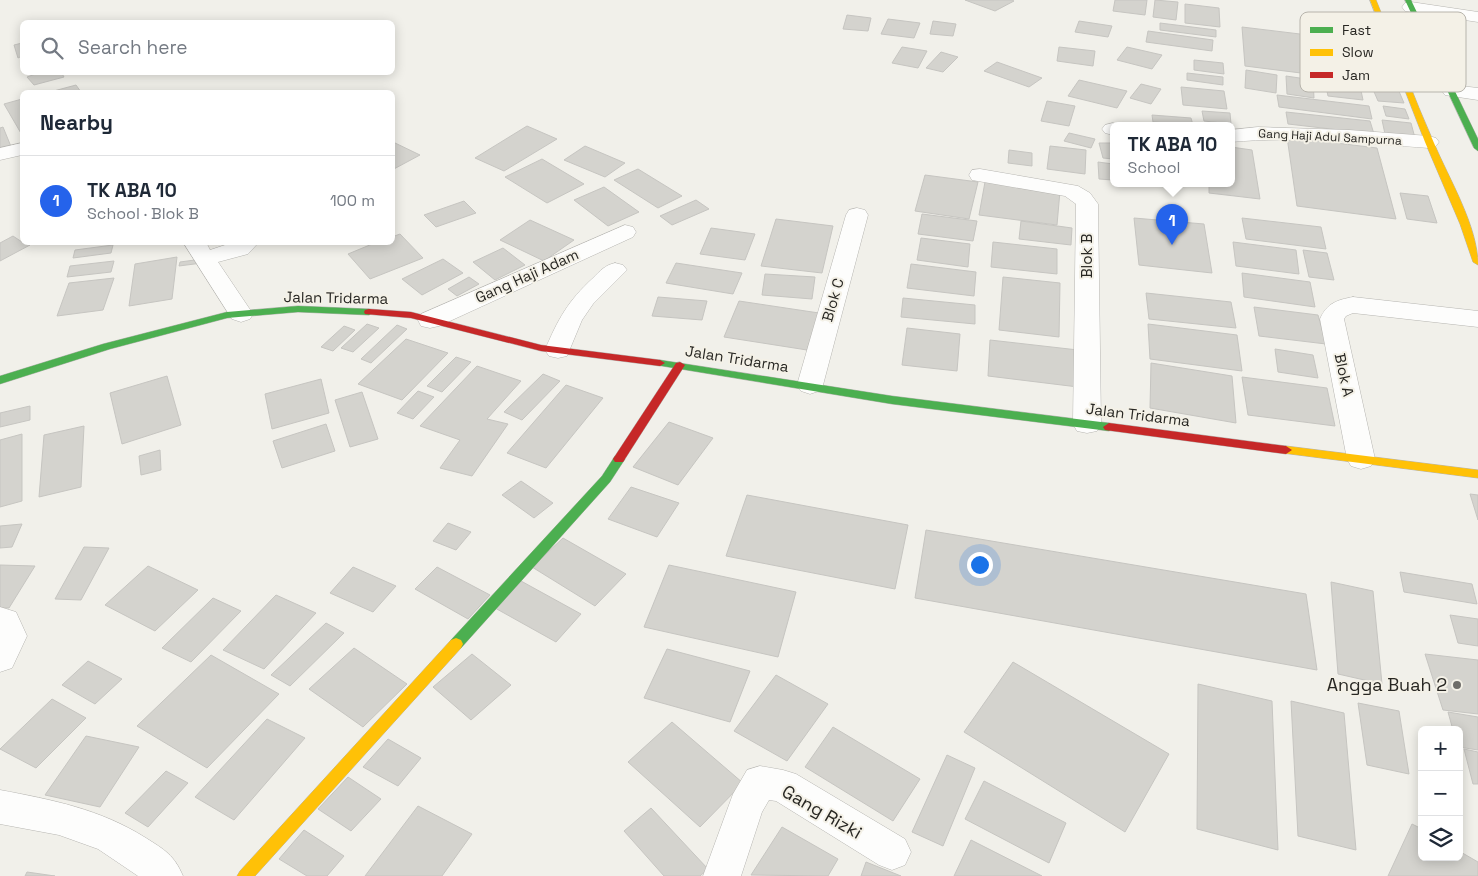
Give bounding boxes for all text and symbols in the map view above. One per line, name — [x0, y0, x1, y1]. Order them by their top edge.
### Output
legend — [1300, 12, 1466, 92]
search box — [20, 20, 395, 75]
text: Fast — [1342, 21, 1371, 39]
icon: search — [38, 34, 66, 62]
text: Search here — [78, 35, 188, 60]
text: Slow — [1342, 43, 1374, 61]
text: Jam — [1342, 66, 1370, 84]
text: Nearby — [40, 109, 113, 136]
popup — [1110, 122, 1235, 187]
street label: Gang Haji Adul Sampurna — [1258, 125, 1402, 149]
text: TK ABA 10 — [1128, 132, 1217, 157]
text: School — [1128, 157, 1181, 178]
text: TK ABA 10 — [87, 178, 177, 203]
text: 1 — [52, 190, 60, 211]
text: 100 m — [330, 190, 375, 211]
text: School · Blok B — [87, 203, 199, 224]
pin: 1 — [1156, 204, 1188, 245]
street label: Blok B — [1077, 234, 1096, 278]
street label: Gang Haji Adam — [472, 244, 582, 307]
street label: Blok C — [817, 276, 848, 324]
street label: Jalan Tridarma — [284, 287, 389, 308]
street label: Jalan Tridarma — [684, 341, 791, 376]
street label: Blok A — [1331, 351, 1358, 399]
street label: Jalan Tridarma — [1085, 399, 1191, 430]
your location — [967, 552, 993, 578]
place label: Angga Buah 2 — [1327, 673, 1447, 696]
marker: Angga Buah 2 — [1451, 679, 1463, 691]
map controls — [1418, 726, 1463, 861]
button: + — [1418, 726, 1463, 771]
button: − — [1418, 771, 1463, 816]
street label: Gang Rizki — [778, 779, 866, 844]
button: layers — [1418, 816, 1463, 861]

